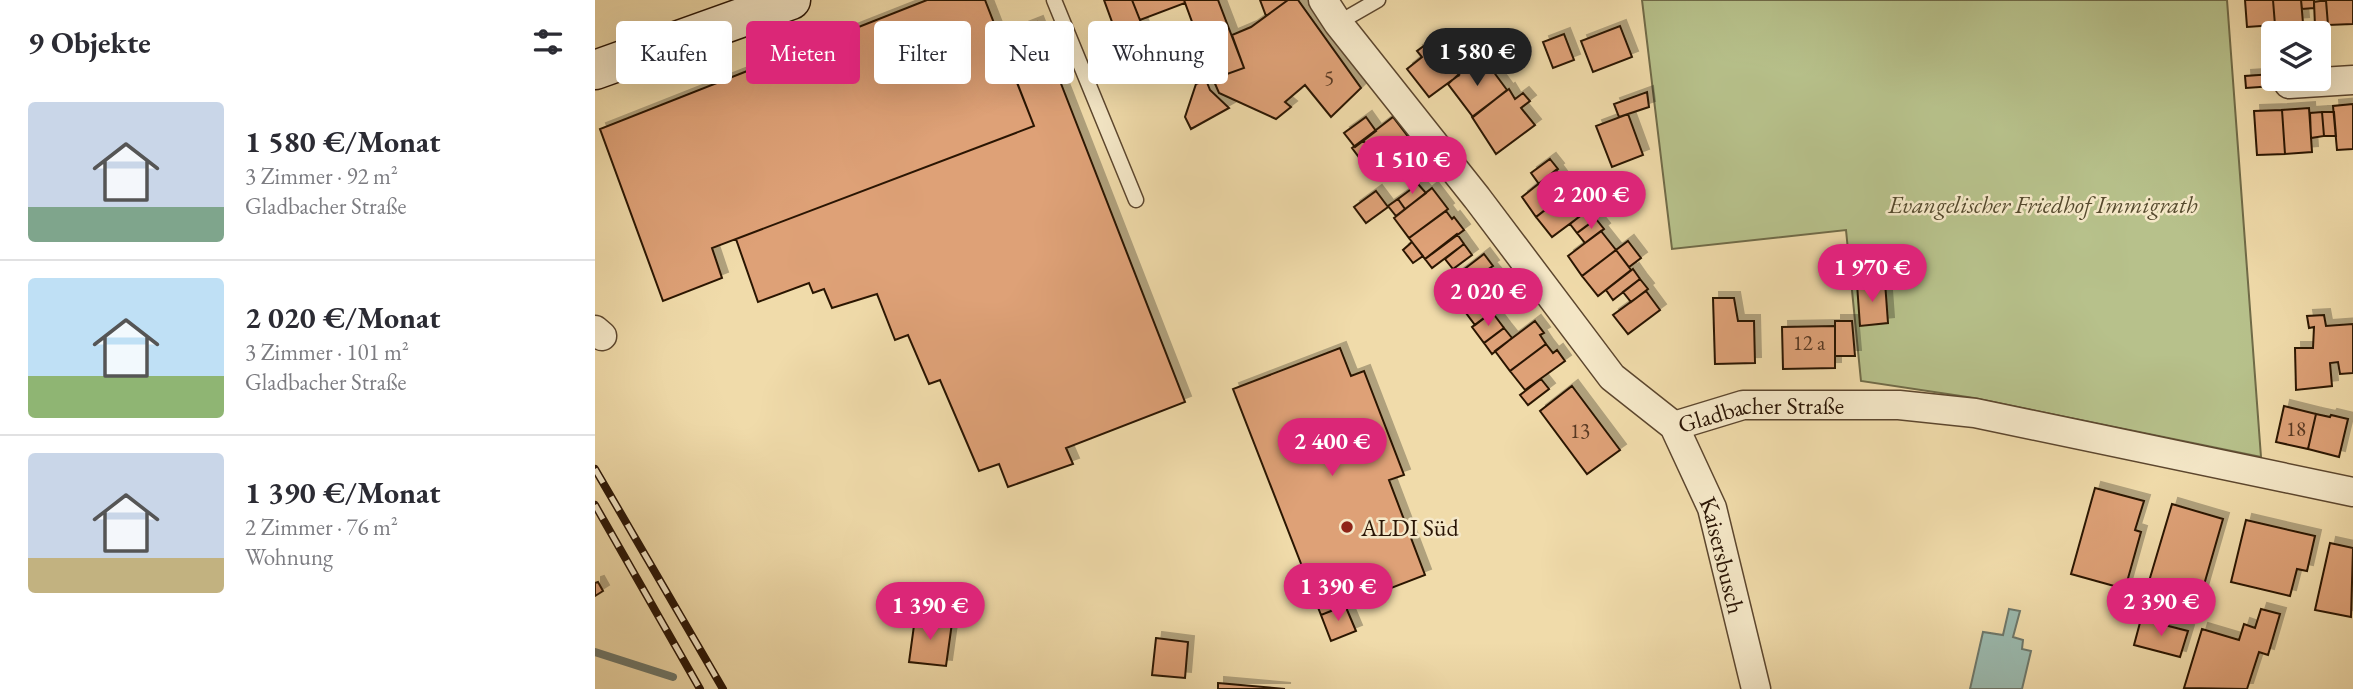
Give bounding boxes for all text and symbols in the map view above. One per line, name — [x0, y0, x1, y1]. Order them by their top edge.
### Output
chip: Kaufen — [616, 21, 732, 84]
chip: Mieten — [746, 21, 860, 84]
chip: Filter — [874, 21, 971, 84]
chip: Neu — [985, 21, 1074, 84]
chip: Wohnung — [1088, 21, 1228, 84]
map controls — [2261, 21, 2331, 91]
button: layers — [2261, 21, 2331, 91]
text: 9 Objekte — [28, 23, 151, 62]
icon: filters — [529, 23, 567, 61]
pin: 1 580 € — [1412, 28, 1542, 88]
text: 1 580 € — [1439, 36, 1515, 66]
house number: 5 — [1324, 64, 1334, 91]
text: 1 580 €/Monat — [245, 122, 440, 161]
icon: home — [84, 130, 168, 214]
pin: 1 510 € — [1347, 136, 1477, 196]
text: 1 510 € — [1374, 144, 1450, 174]
text: 3 Zimmer · 92 m² — [245, 161, 398, 191]
pin: 2 200 € — [1526, 172, 1656, 231]
text: 2 200 € — [1553, 179, 1629, 209]
park label: Evangelischer Friedhof Immigrath — [1887, 189, 2198, 220]
text: Gladbacher Straße — [245, 191, 406, 221]
pin: 1 970 € — [1807, 244, 1937, 304]
text: 1 970 € — [1834, 252, 1910, 282]
pin: 2 020 € — [1423, 268, 1553, 328]
text: 2 020 € — [1450, 276, 1526, 306]
text: 2 020 €/Monat — [245, 298, 440, 337]
icon: home — [84, 306, 168, 390]
house number: 12 a — [1793, 329, 1826, 356]
text: 3 Zimmer · 101 m² — [245, 337, 409, 367]
text: Gladbacher Straße — [245, 367, 406, 397]
street label: Gladbacher Straße — [1674, 390, 1844, 439]
house number: 18 — [2286, 415, 2306, 442]
house number: 13 — [1570, 417, 1590, 444]
pin: 2 400 € — [1267, 419, 1397, 478]
text: 2 400 € — [1294, 426, 1370, 456]
text: 1 390 €/Monat — [245, 473, 440, 512]
icon: home — [84, 481, 168, 565]
street label: Kaisersbusch — [1693, 491, 1753, 617]
text: 2 Zimmer · 76 m² — [245, 512, 398, 542]
place label: ALDI Süd — [1360, 512, 1459, 543]
marker: ALDI Süd — [1339, 519, 1355, 535]
text: Wohnung — [245, 542, 333, 572]
pin: 1 390 € — [1273, 564, 1403, 623]
text: 1 390 € — [1300, 571, 1376, 601]
pin: 2 390 € — [2096, 578, 2226, 638]
pin: 1 390 € — [865, 582, 995, 642]
text: 2 390 € — [2123, 586, 2199, 616]
text: 1 390 € — [892, 590, 968, 620]

